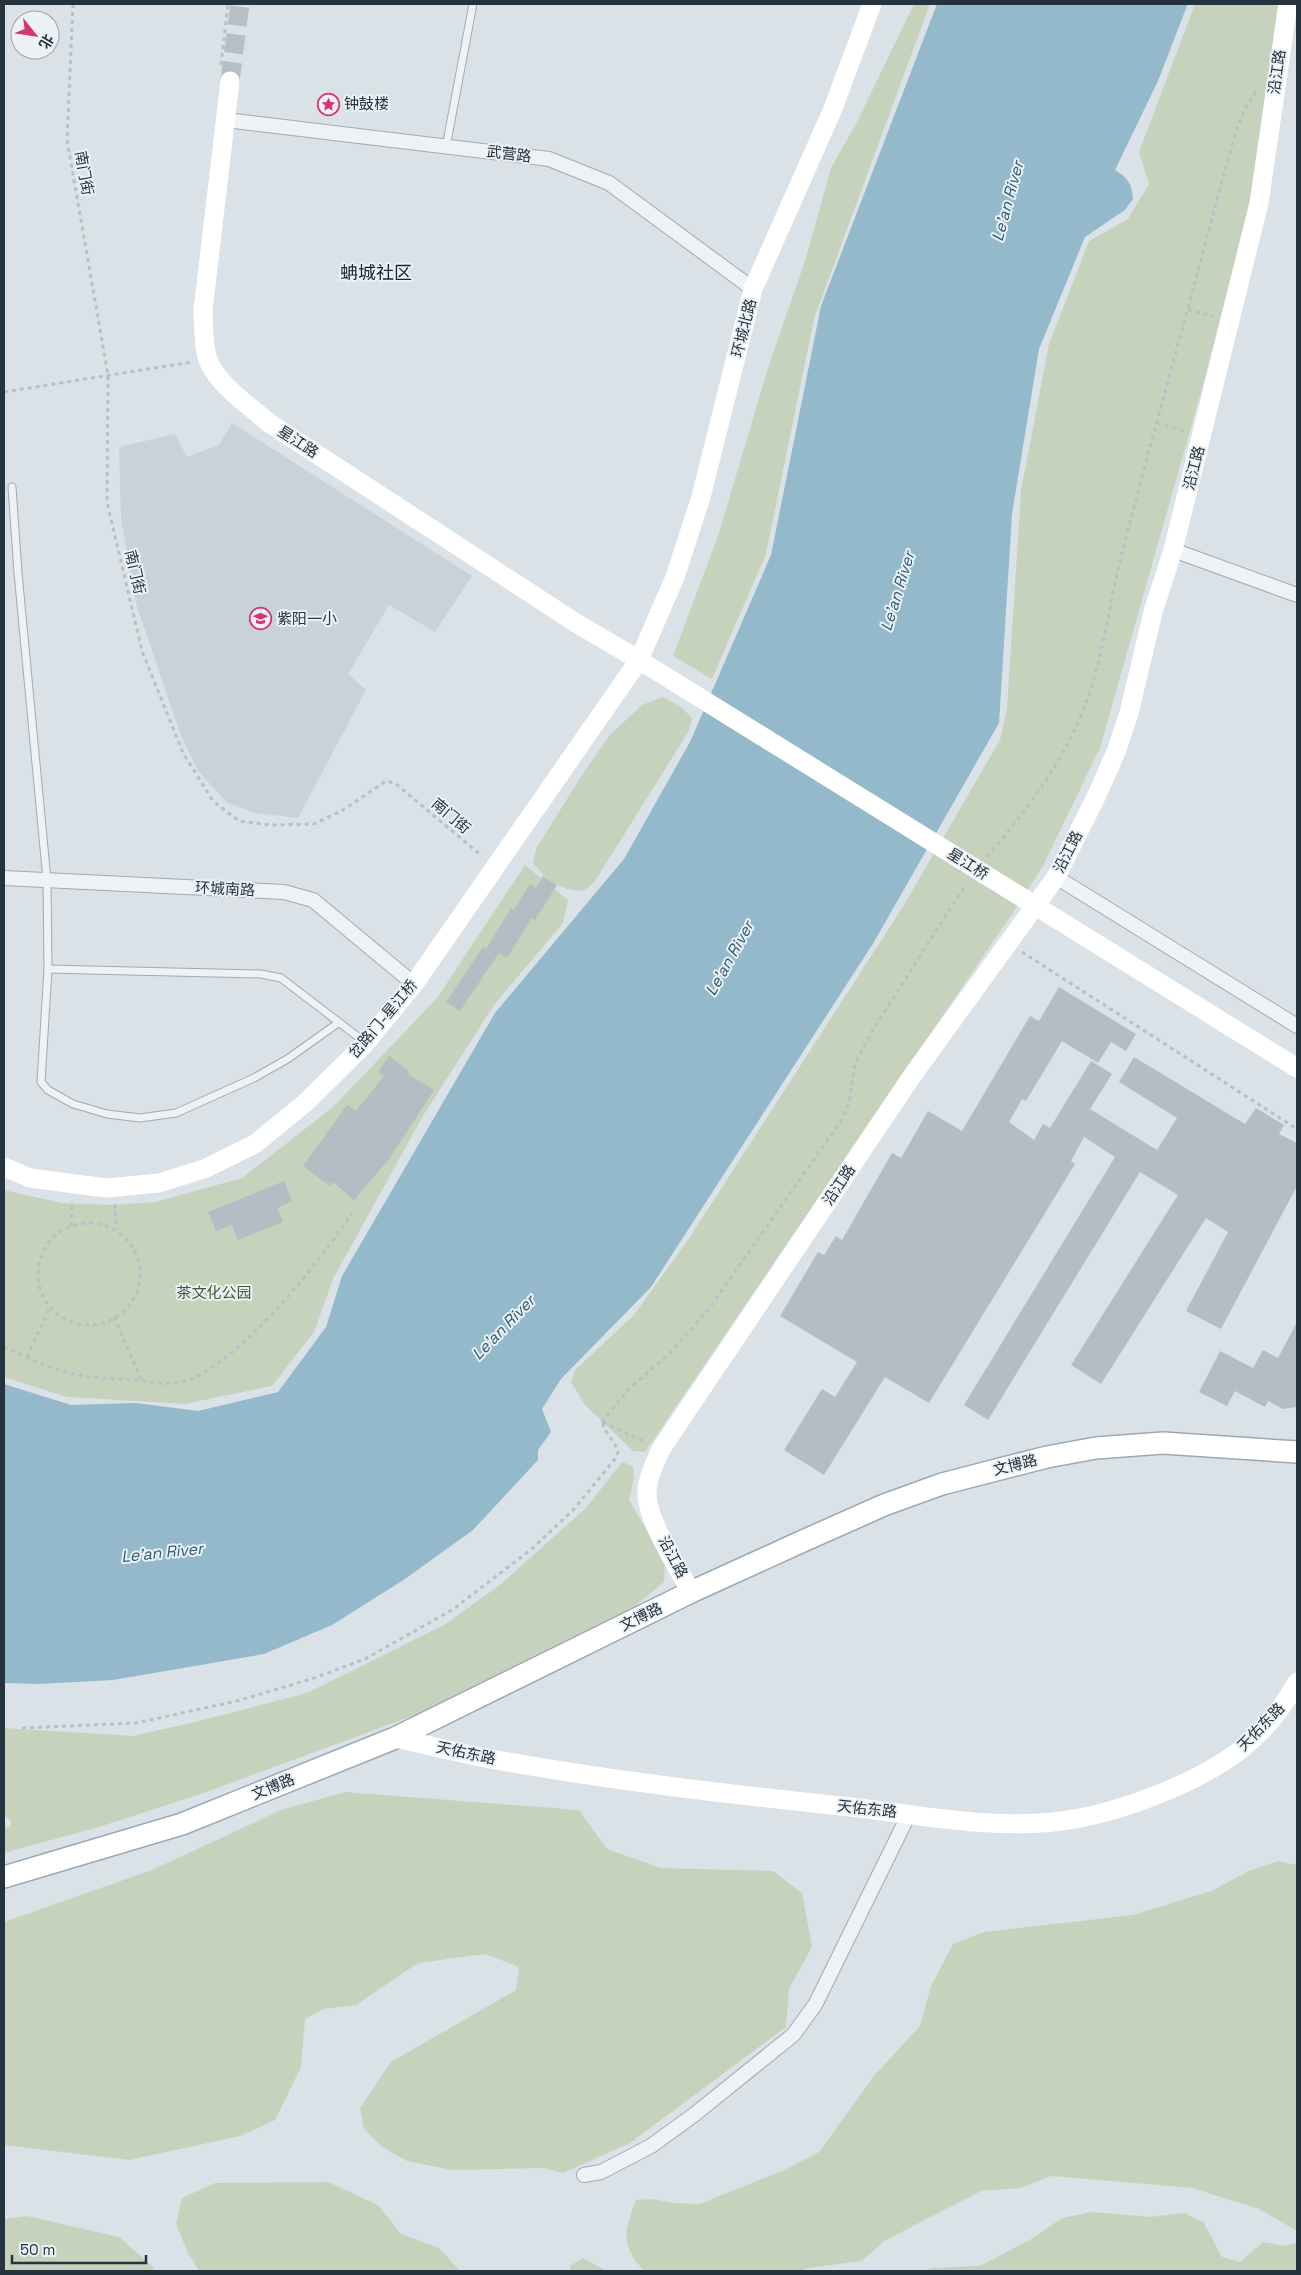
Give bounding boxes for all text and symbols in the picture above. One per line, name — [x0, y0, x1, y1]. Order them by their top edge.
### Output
north arrow — [10, 10, 60, 60]
text: 北 — [35, 31, 58, 52]
street label: 沿江路 — [1264, 48, 1289, 96]
place icon: 钟鼓楼 — [316, 92, 340, 116]
place label: 钟鼓楼 — [344, 94, 389, 113]
street label: 武营路 — [486, 141, 533, 166]
street label: 南门街 — [71, 149, 98, 197]
water label: Le'an River — [987, 157, 1029, 244]
district label: 蚺城社区 — [340, 261, 412, 284]
street label: 环城北路 — [727, 296, 760, 359]
street label: 星江路 — [274, 421, 322, 462]
street label: 沿江路 — [1179, 444, 1208, 492]
water label: Le'an River — [875, 547, 920, 634]
street label: 南门街 — [121, 548, 150, 596]
school or university icon: 紫阳一小 — [249, 607, 273, 631]
place label: 紫阳一小 — [277, 609, 337, 628]
street label: 南门街 — [428, 794, 475, 837]
street label: 沿江路 — [1049, 827, 1086, 876]
street label: 星江桥 — [944, 844, 992, 884]
street label: 环城南路 — [195, 877, 255, 900]
water label: Le'an River — [700, 915, 760, 999]
street label: 岔路门-星江桥 — [344, 975, 421, 1062]
street label: 沿江路 — [818, 1161, 859, 1209]
park label: 茶文化公园 — [176, 1283, 252, 1302]
water label: Le'an River — [467, 1289, 541, 1364]
street label: 文博路 — [991, 1450, 1039, 1479]
street label: 沿江路 — [654, 1532, 692, 1581]
water label: Le'an River — [120, 1538, 206, 1567]
street label: 文博路 — [616, 1598, 665, 1635]
street label: 天佑东路 — [1233, 1698, 1288, 1755]
street label: 天佑东路 — [435, 1737, 497, 1768]
street label: 文博路 — [248, 1769, 297, 1804]
street label: 天佑东路 — [836, 1796, 898, 1821]
scale bar — [12, 2232, 146, 2264]
text: 50 m — [20, 2240, 55, 2259]

